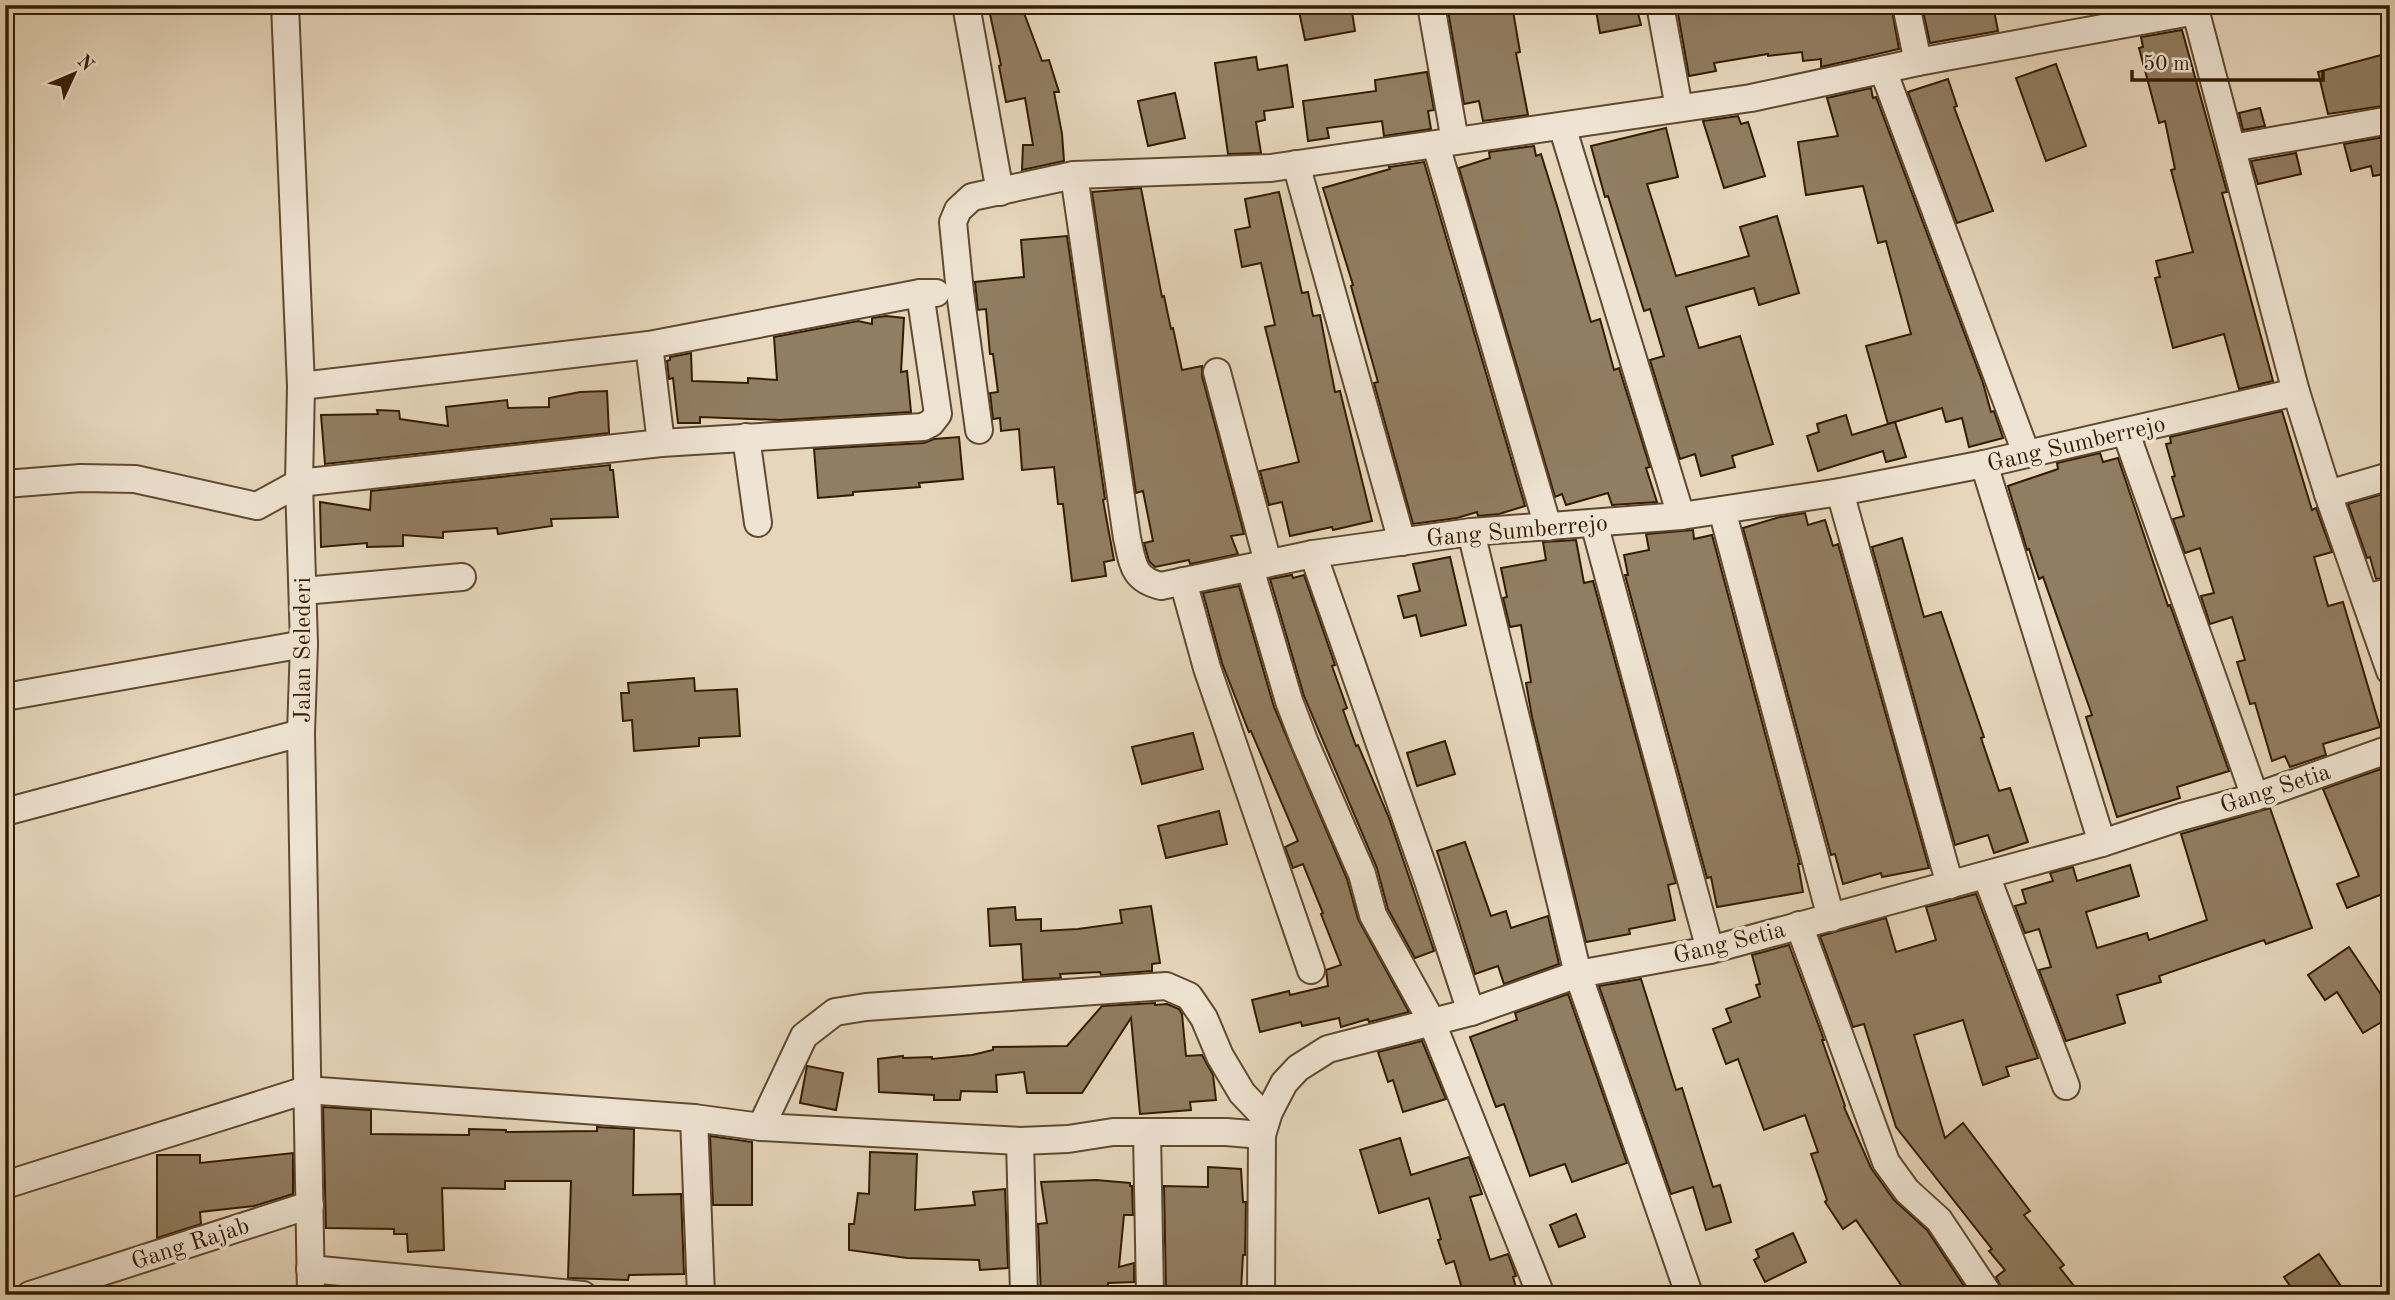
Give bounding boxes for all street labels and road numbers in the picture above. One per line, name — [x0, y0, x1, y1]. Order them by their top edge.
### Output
street label: Gang Sumberrejo — [1985, 413, 2168, 477]
street label: Gang Sumberrejo — [1425, 512, 1609, 552]
street label: Jalan Selederi — [292, 577, 316, 723]
street label: Gang Setia — [2217, 761, 2334, 819]
street label: Gang Setia — [1671, 918, 1788, 969]
street label: Gang Rajab — [129, 1215, 253, 1275]

